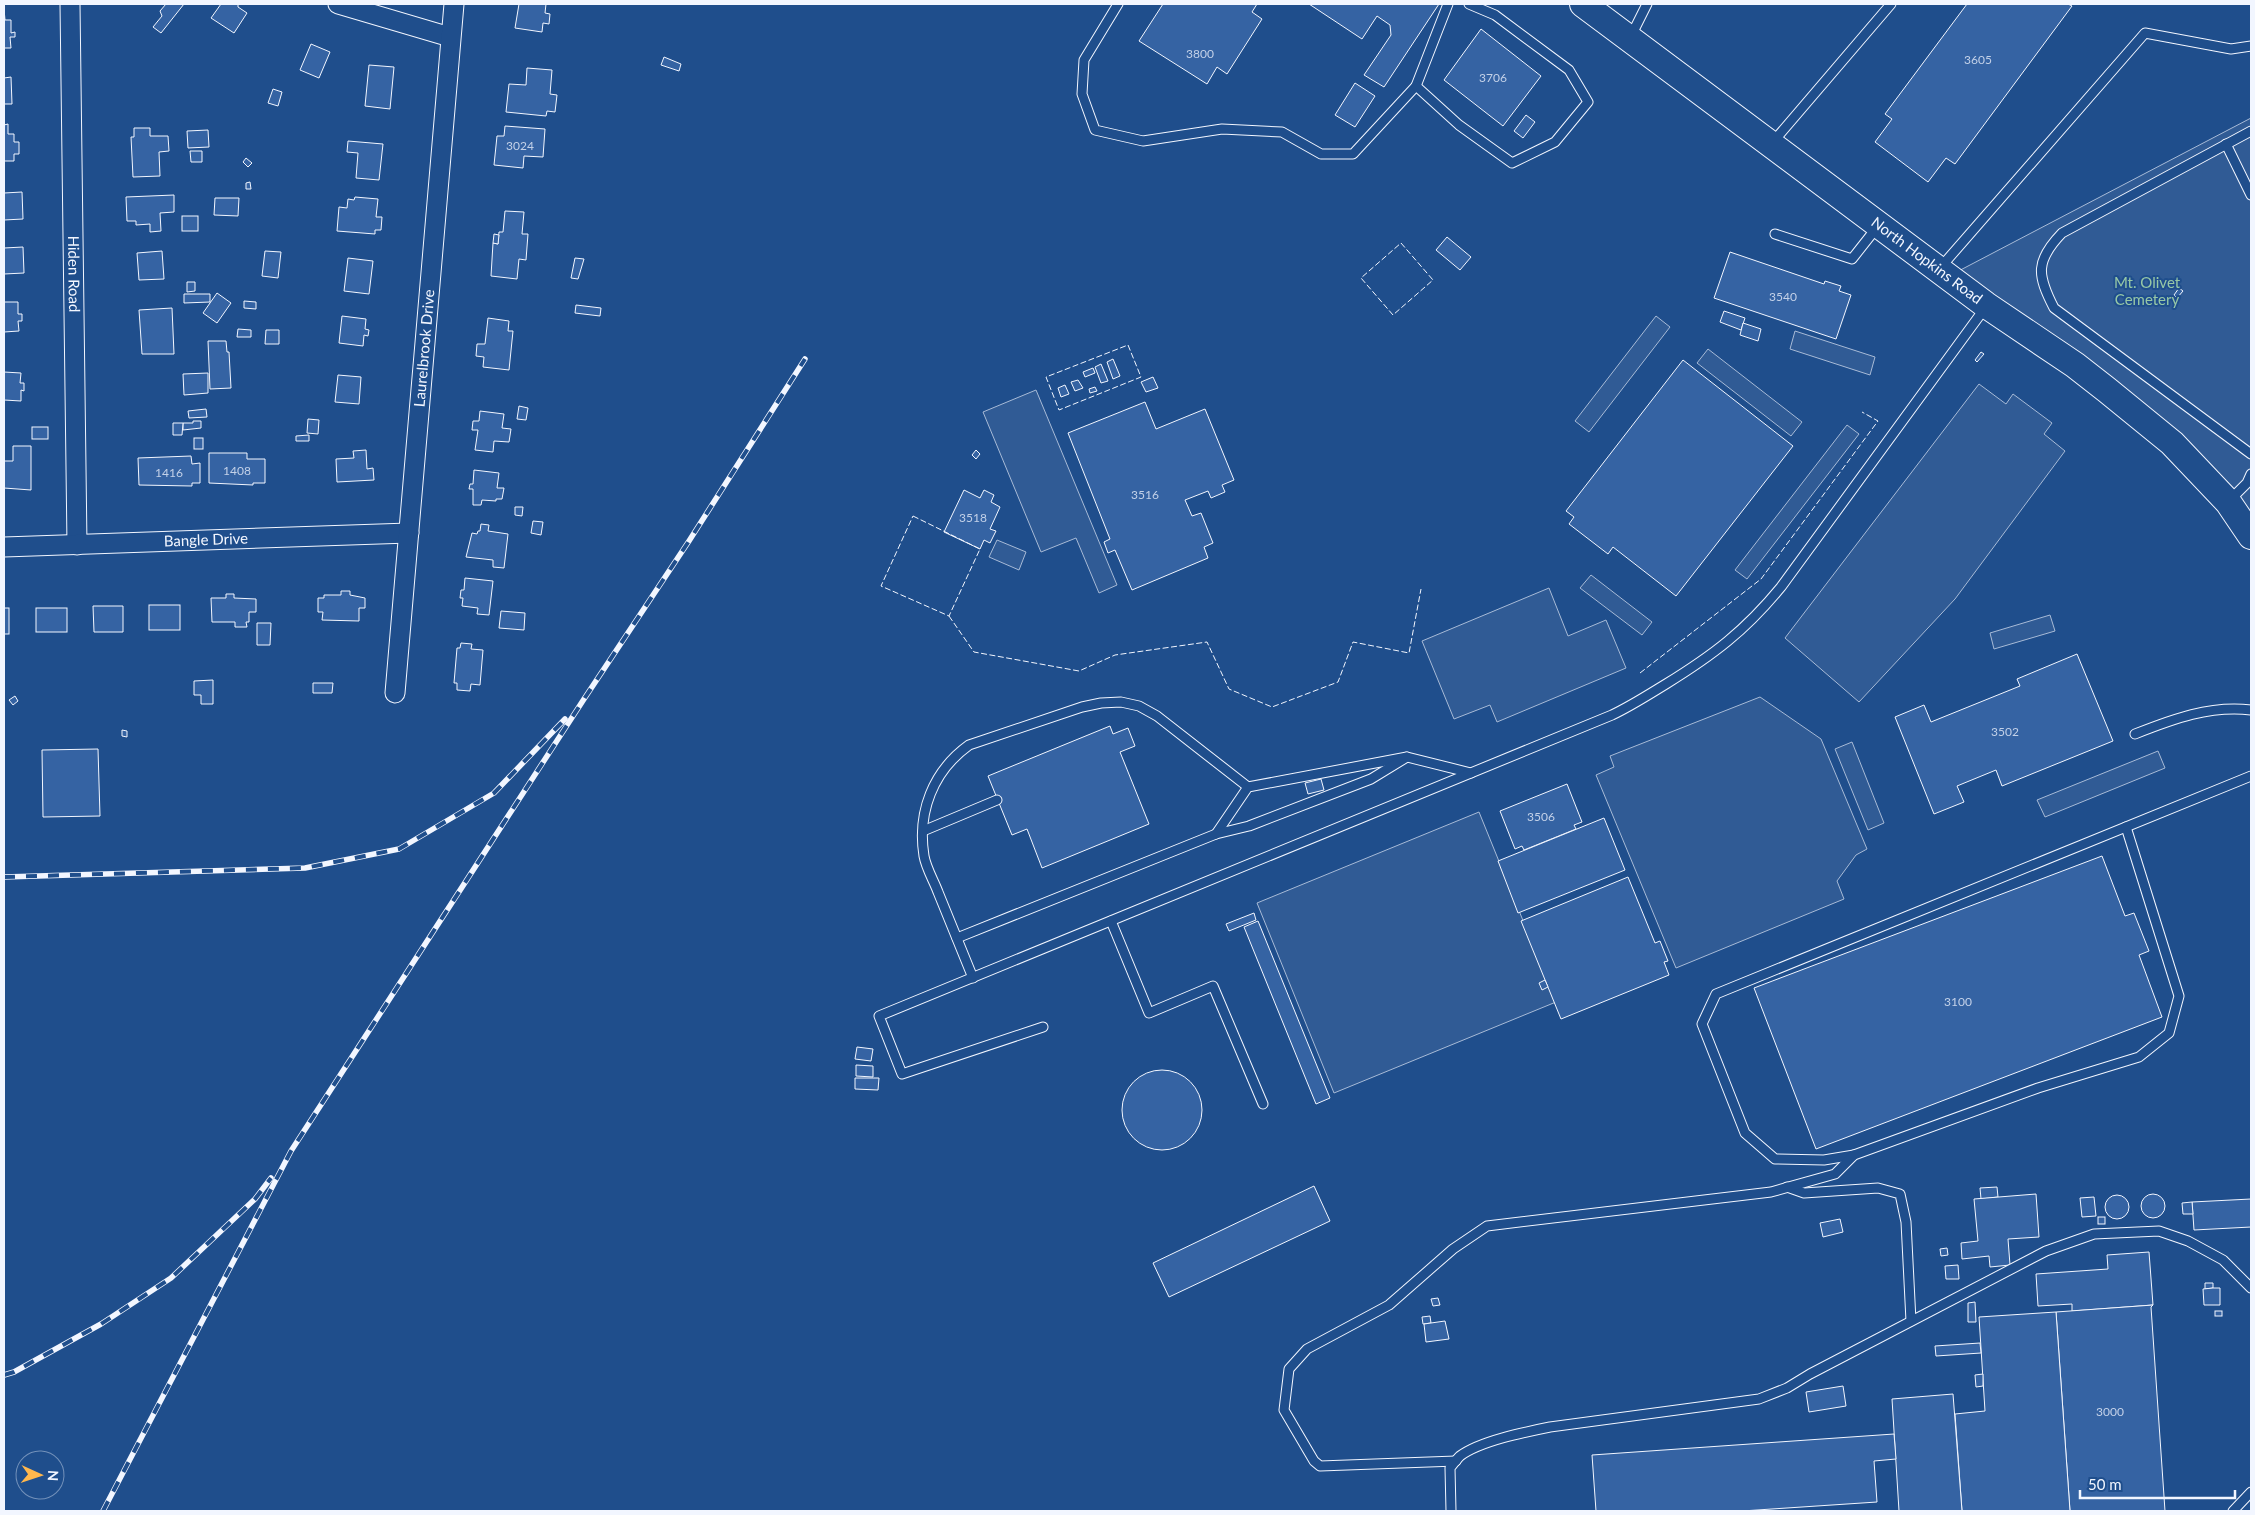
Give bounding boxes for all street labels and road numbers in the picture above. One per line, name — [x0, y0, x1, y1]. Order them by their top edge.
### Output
street label: North Hopkins Road — [1868, 213, 1986, 307]
street label: Hiden Road — [65, 235, 84, 312]
street label: Laurelbrook Drive — [410, 289, 438, 408]
street label: Bangle Drive — [163, 529, 248, 549]

